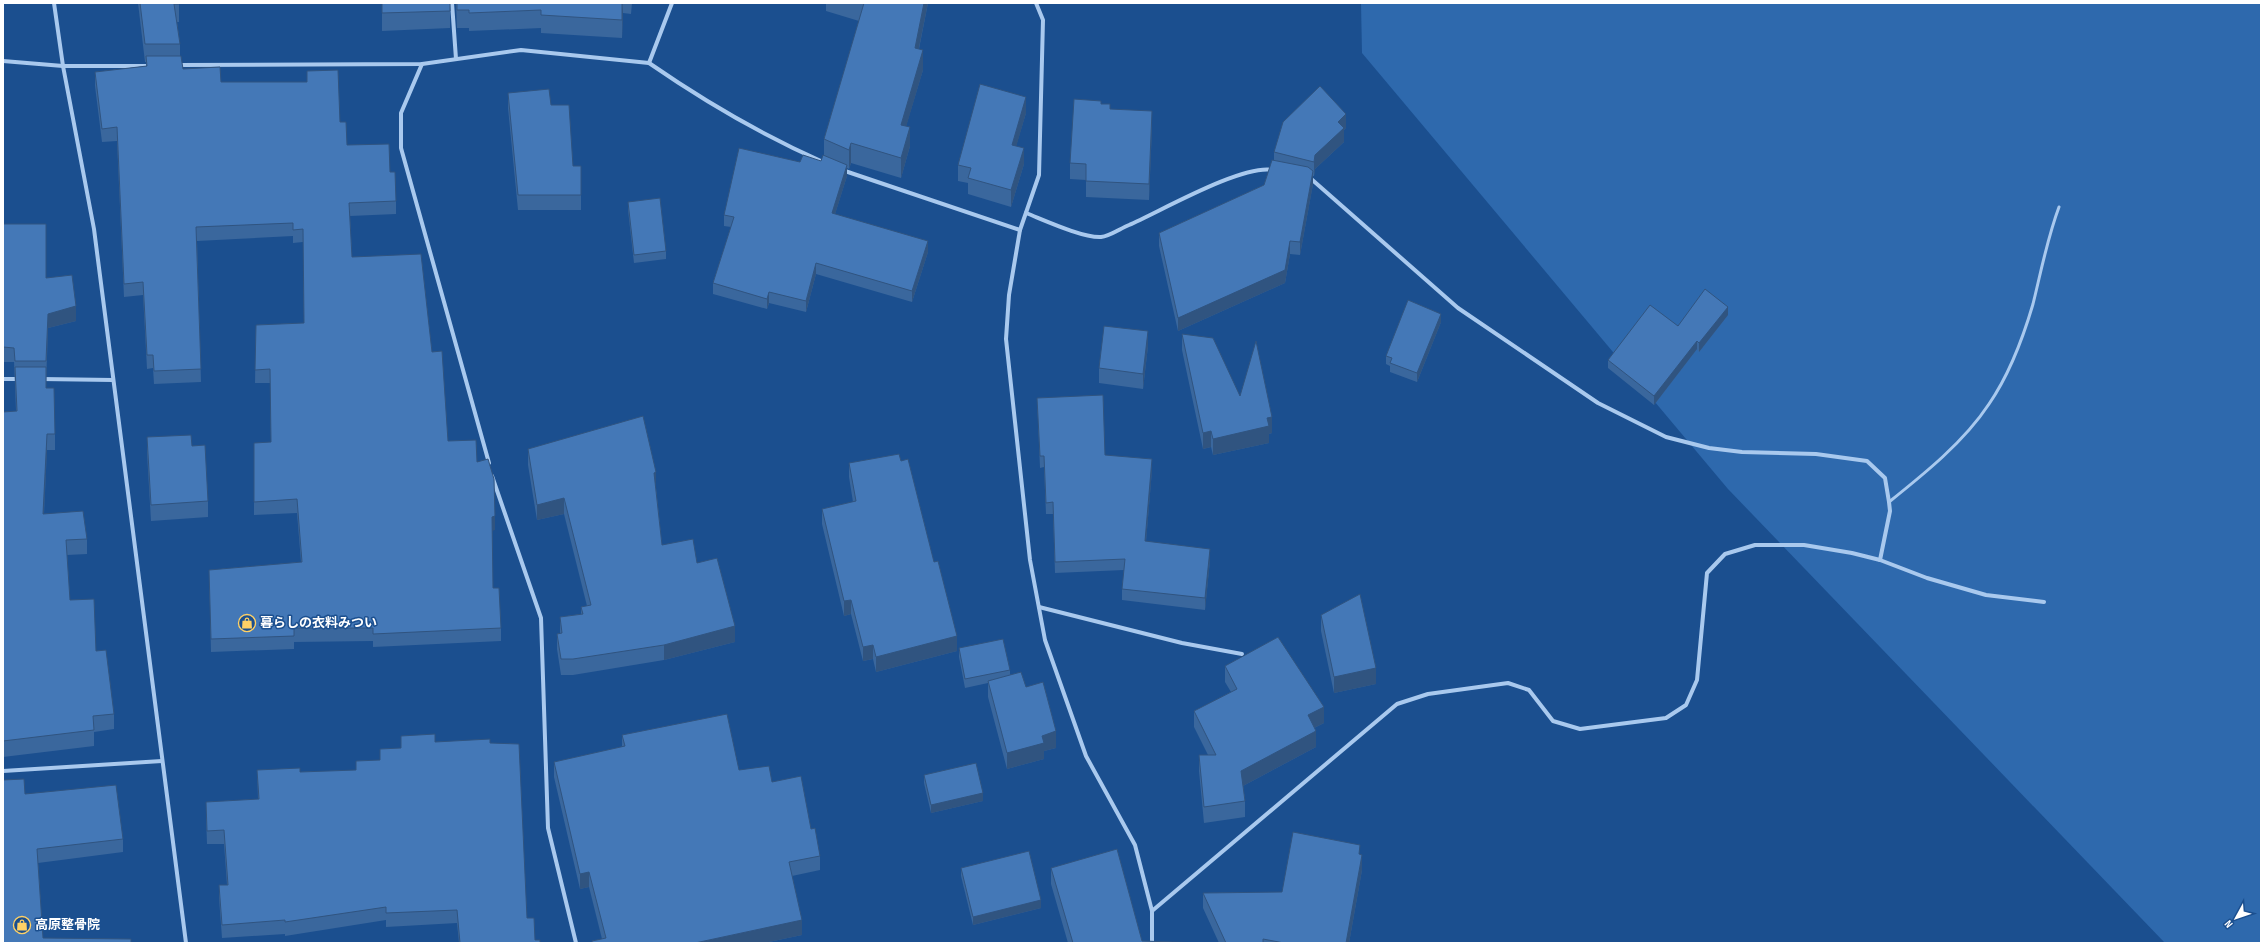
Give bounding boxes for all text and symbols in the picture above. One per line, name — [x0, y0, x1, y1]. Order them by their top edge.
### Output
shop icon: 暮らしの衣料みつい — [237, 613, 257, 633]
place label: 暮らしの衣料みつい — [260, 615, 377, 631]
north arrow — [2216, 898, 2256, 938]
shop icon: 高原整骨院 — [12, 915, 32, 935]
place label: 高原整骨院 — [35, 917, 100, 933]
text: N — [2222, 918, 2236, 931]

